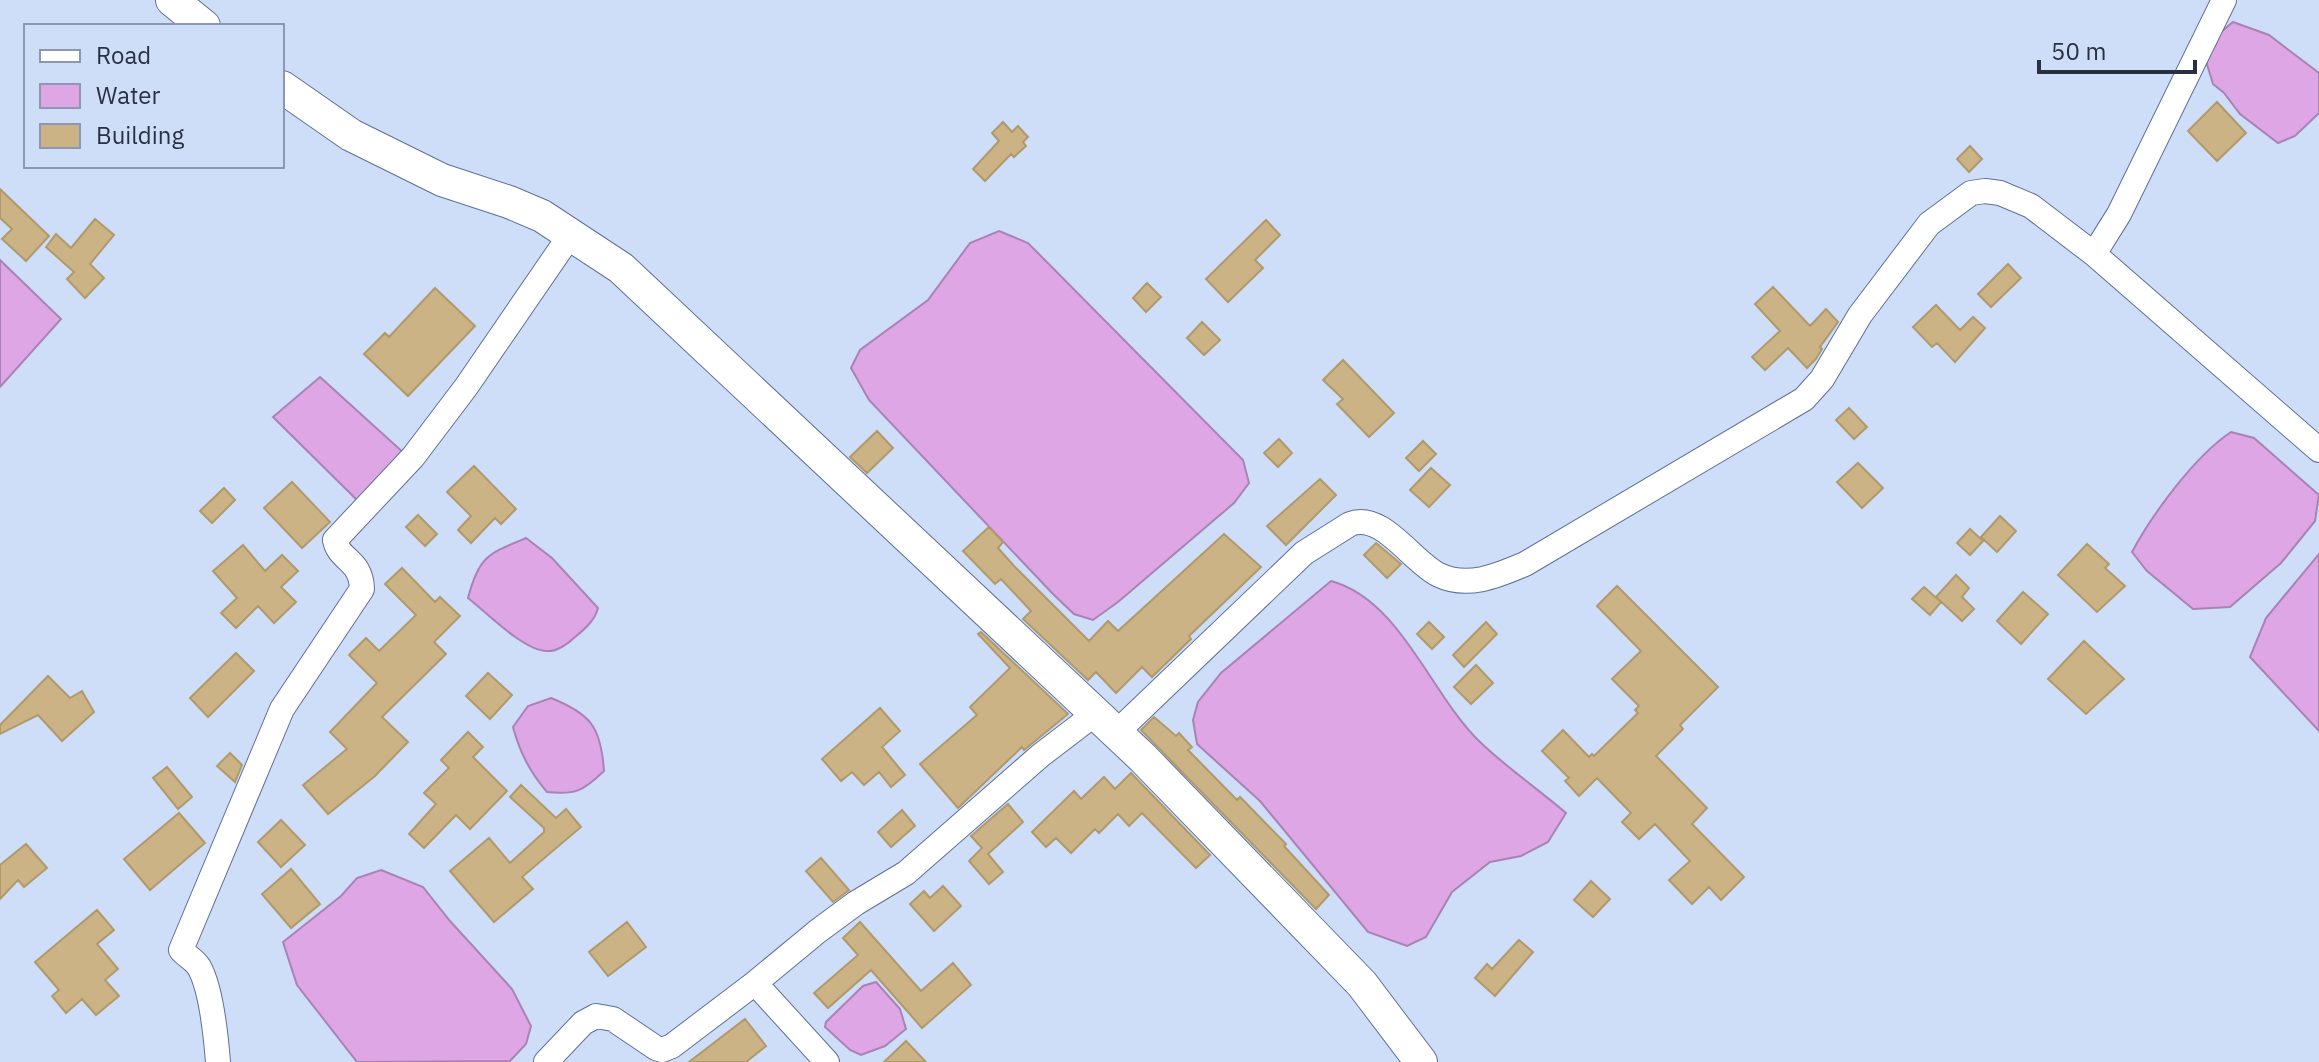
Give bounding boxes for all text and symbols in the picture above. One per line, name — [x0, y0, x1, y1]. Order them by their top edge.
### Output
legend — [24, 24, 284, 168]
scale bar — [2039, 24, 2195, 74]
text: 50 m — [2051, 35, 2106, 67]
text: Road — [96, 39, 151, 71]
text: Water — [96, 79, 160, 111]
text: Building — [96, 119, 184, 151]

